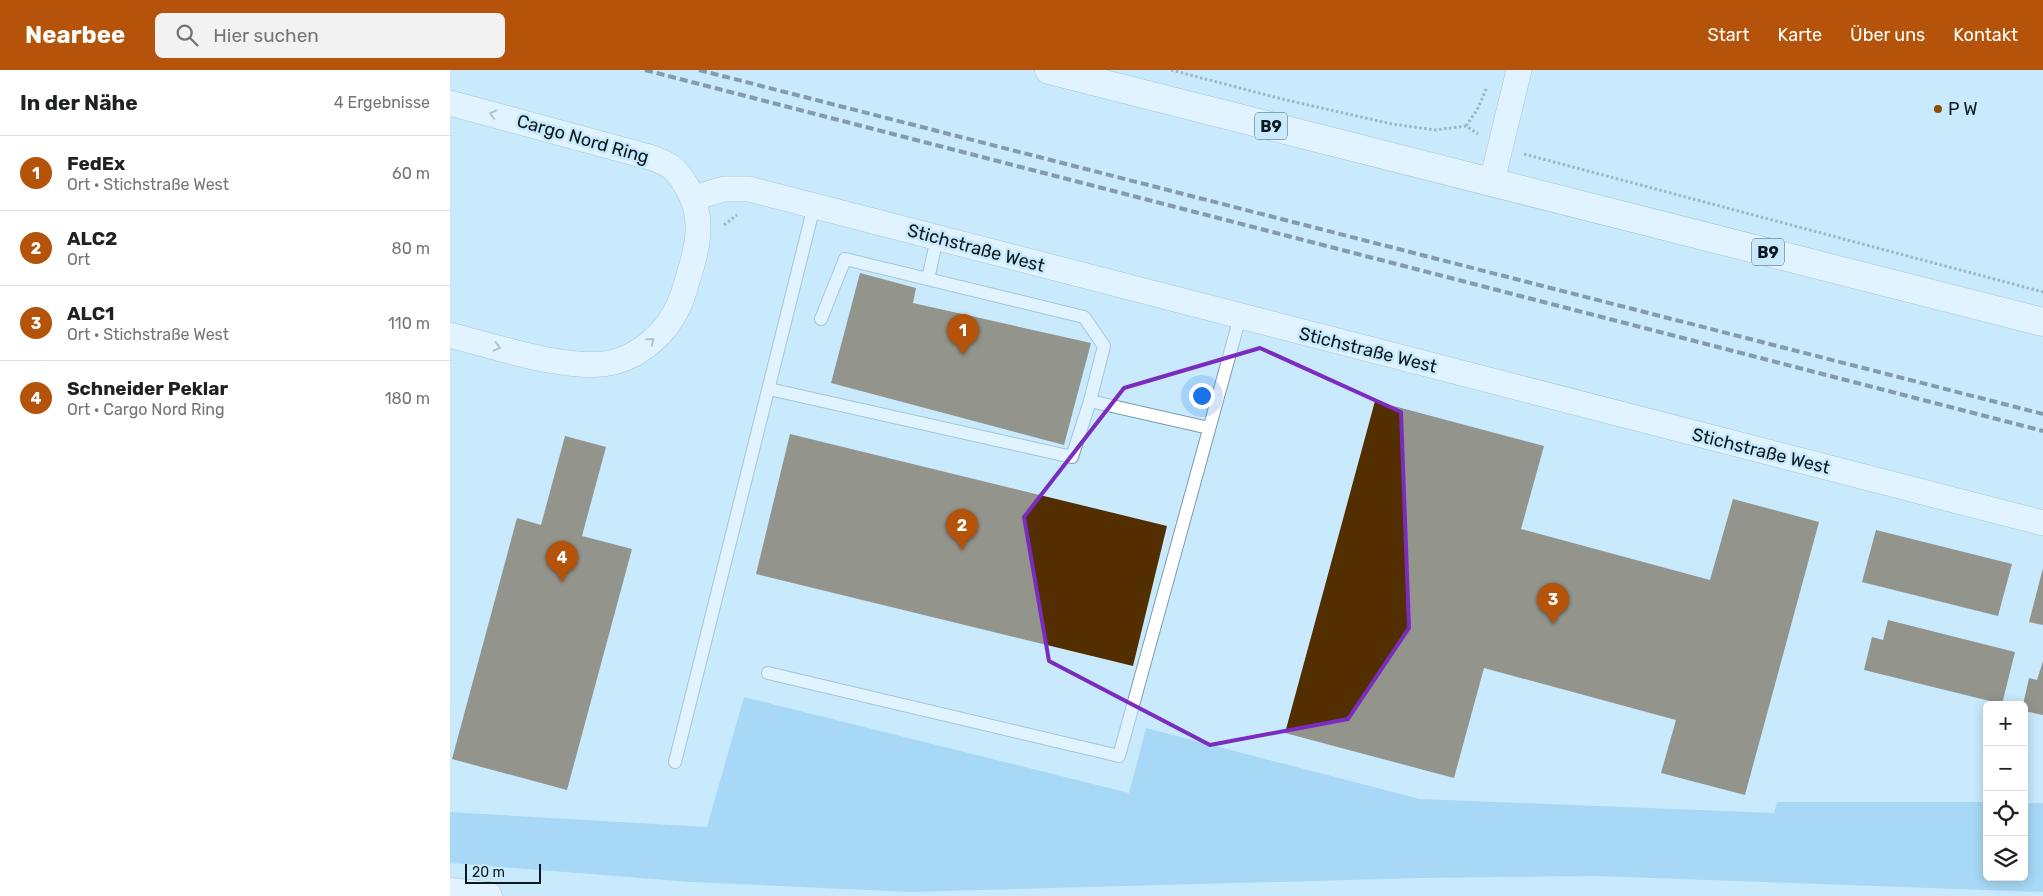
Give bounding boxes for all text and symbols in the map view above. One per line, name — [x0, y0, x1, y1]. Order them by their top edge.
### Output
search box — [155, 13, 505, 58]
text: Nearbee — [25, 21, 125, 49]
icon: search — [173, 21, 201, 49]
text: Hier suchen — [213, 24, 319, 47]
text: Start — [1707, 24, 1750, 46]
text: Karte — [1778, 24, 1822, 46]
text: Über uns — [1850, 24, 1925, 46]
text: Kontakt — [1953, 24, 2018, 46]
text: In der Nähe — [20, 90, 138, 115]
text: 4 Ergebnisse — [334, 93, 430, 112]
place label: P W — [1948, 98, 1978, 120]
marker: P W — [1932, 103, 1944, 115]
one-way arrow — [490, 110, 498, 120]
street label: Cargo Nord Ring — [514, 110, 652, 168]
road number: B9 — [1255, 112, 1287, 140]
text: FedEx — [67, 152, 125, 175]
text: 1 — [32, 164, 40, 183]
text: 60 m — [392, 164, 430, 183]
text: Ort · Stichstraße West — [67, 175, 229, 194]
street label: Stichstraße West — [905, 219, 1047, 277]
text: ALC2 — [67, 227, 117, 250]
road number: B9 — [1752, 238, 1784, 266]
text: 2 — [31, 239, 41, 258]
text: 80 m — [392, 239, 430, 258]
text: Ort — [67, 250, 90, 269]
text: ALC1 — [67, 302, 115, 325]
text: 3 — [31, 314, 41, 333]
text: 110 m — [388, 314, 430, 333]
pin: 1 — [947, 314, 979, 355]
street label: Stichstraße West — [1297, 322, 1439, 378]
text: Ort · Stichstraße West — [67, 325, 229, 344]
one-way arrow — [646, 338, 655, 347]
one-way arrow — [493, 341, 502, 352]
text: Schneider Peklar — [67, 377, 228, 400]
your location — [1189, 383, 1215, 409]
text: 4 — [31, 389, 41, 408]
text: 180 m — [385, 389, 430, 408]
text: Ort · Cargo Nord Ring — [67, 400, 225, 419]
street label: Stichstraße West — [1690, 423, 1832, 479]
pin: 2 — [946, 509, 978, 550]
pin: 4 — [546, 541, 578, 582]
pin: 3 — [1537, 583, 1569, 624]
map controls — [1983, 701, 2028, 881]
button: + — [1983, 701, 2028, 746]
button: − — [1983, 746, 2028, 791]
button: locate — [1983, 791, 2028, 836]
button: layers — [1983, 836, 2028, 881]
scale bar — [465, 861, 541, 884]
text: 20 m — [472, 864, 505, 881]

